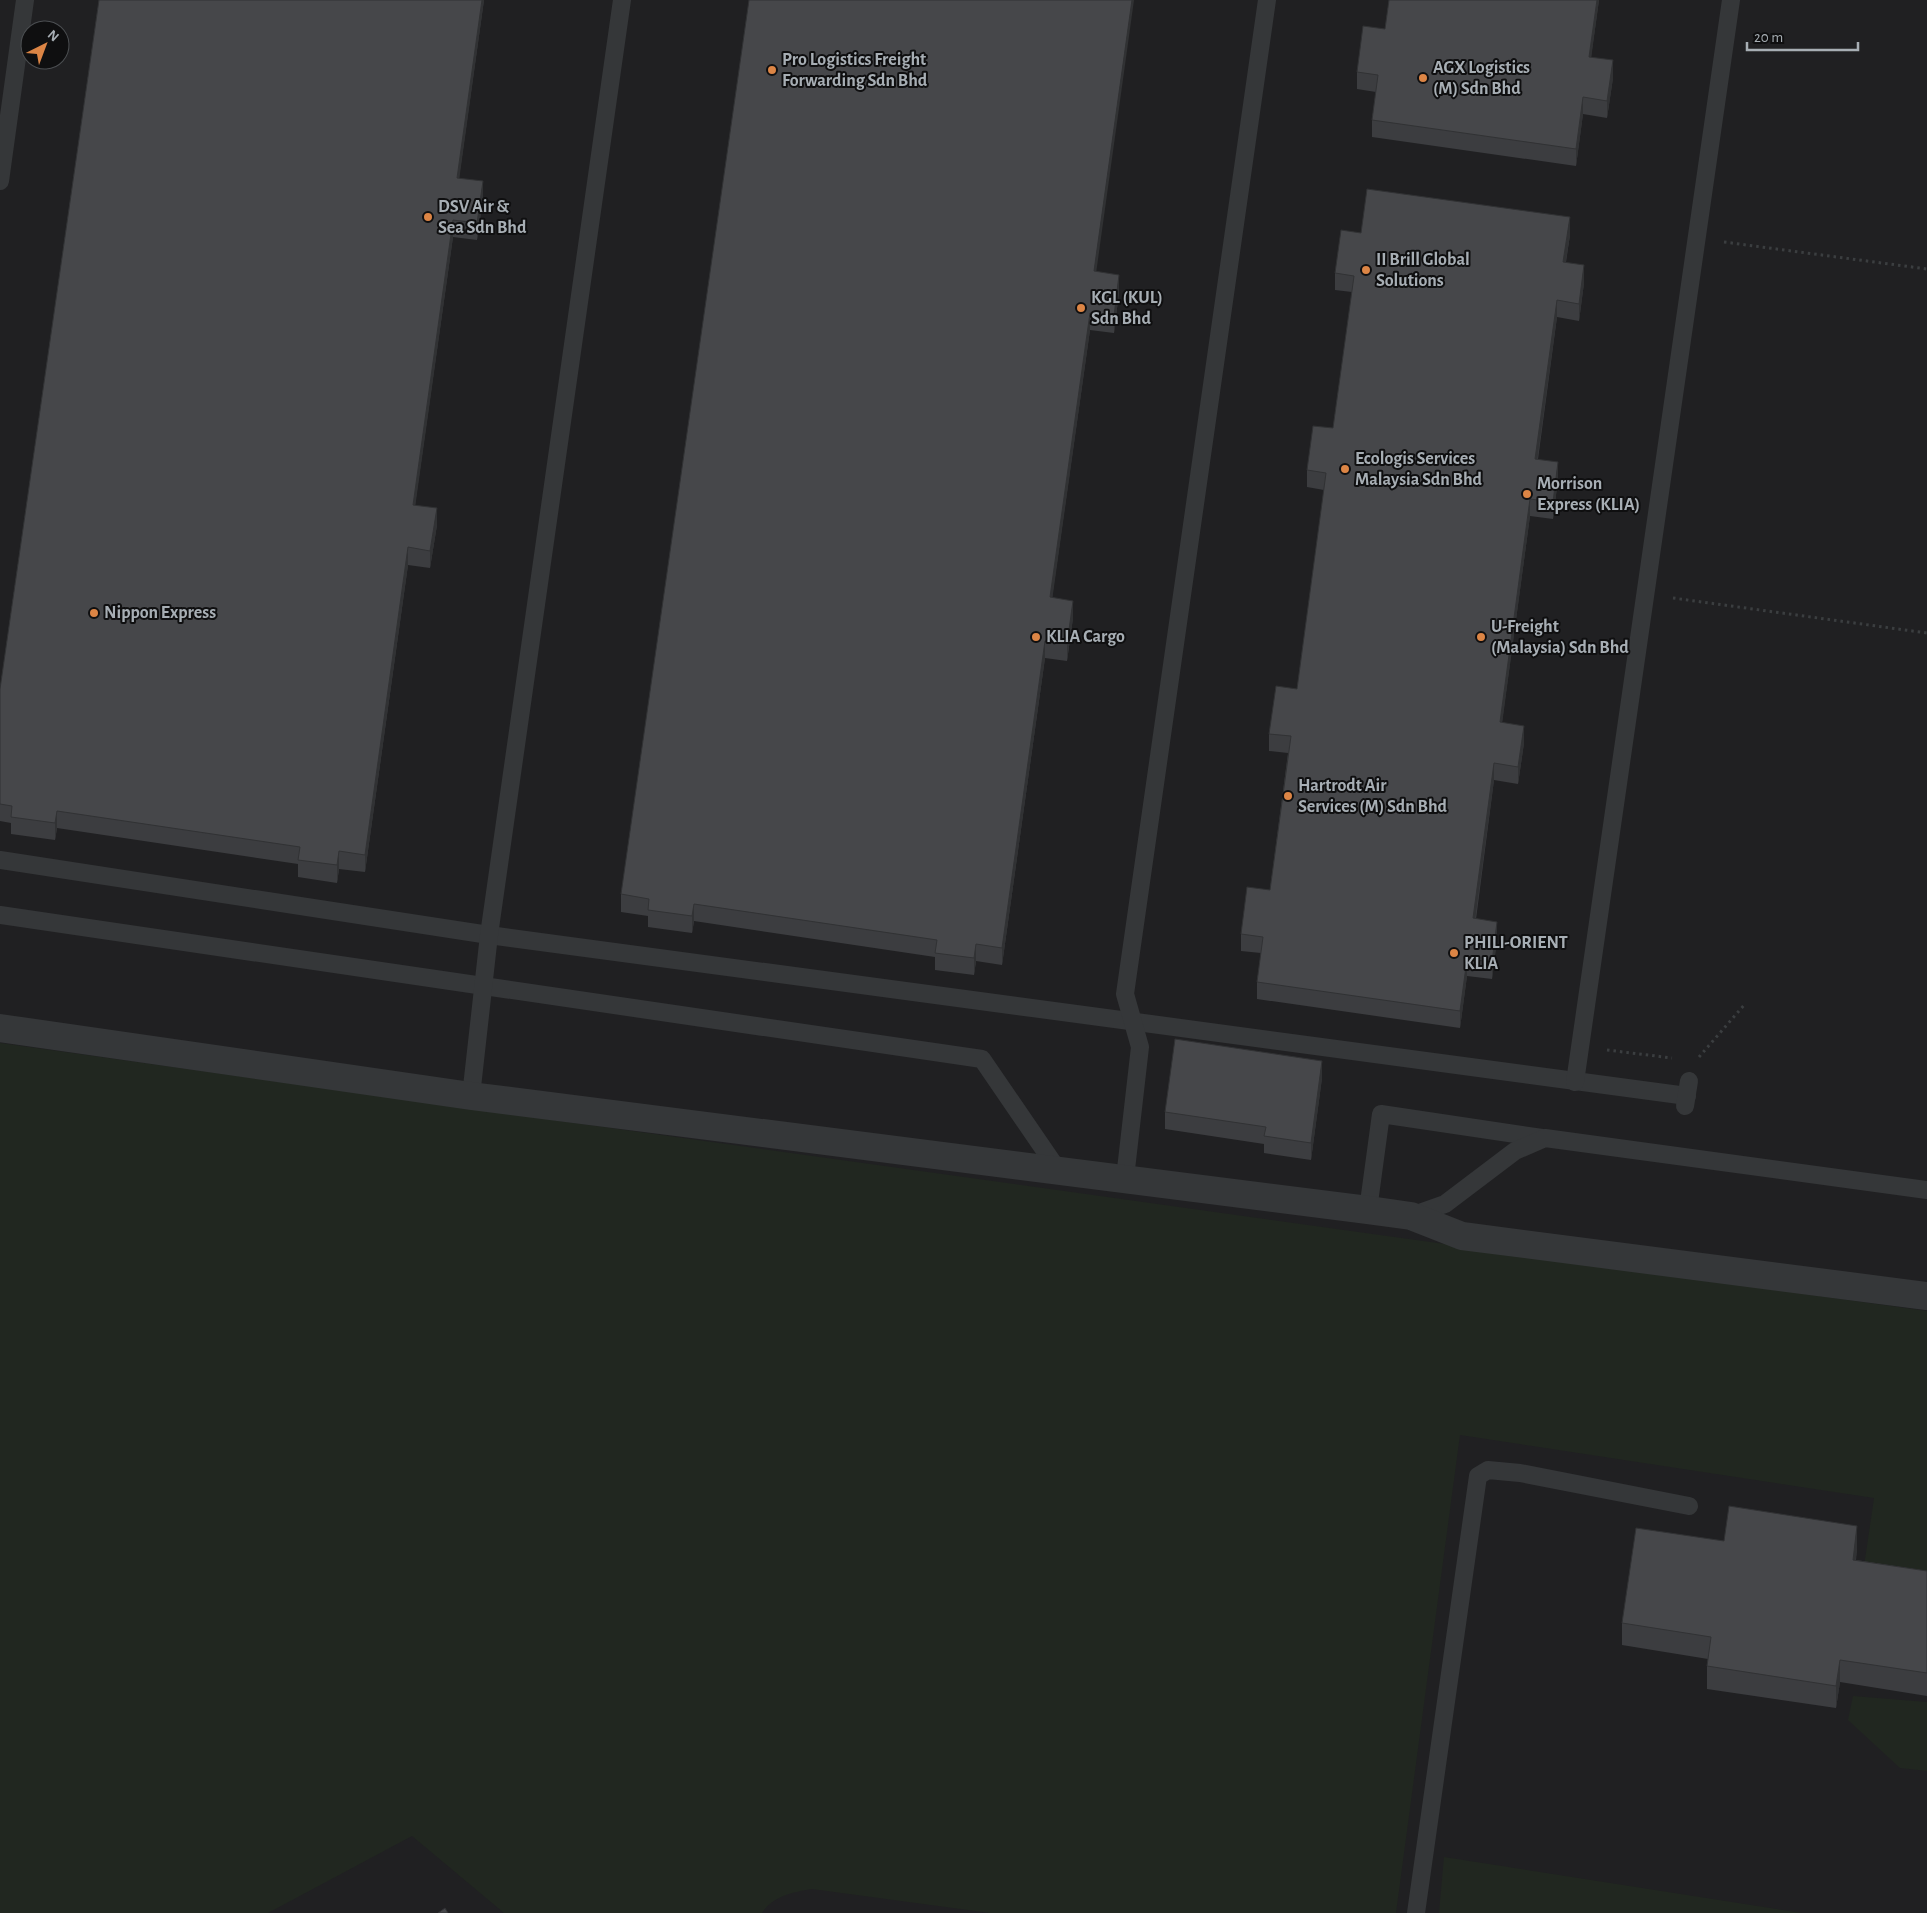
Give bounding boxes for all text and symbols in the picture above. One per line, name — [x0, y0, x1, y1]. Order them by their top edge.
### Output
north arrow — [20, 20, 70, 70]
scale bar — [1747, 20, 1858, 52]
text: N — [45, 28, 61, 45]
text: 20 m — [1754, 30, 1783, 45]
place label: Pro Logistics Freight Forwarding Sdn Bhd — [782, 51, 928, 90]
place label: AGX Logistics (M) Sdn Bhd — [1433, 59, 1530, 98]
marker: Pro Logistics Freight Forwarding Sdn Bhd — [766, 64, 778, 76]
marker: AGX Logistics (M) Sdn Bhd — [1417, 72, 1429, 84]
place label: DSV Air & Sea Sdn Bhd — [438, 198, 527, 237]
marker: DSV Air & Sea Sdn Bhd — [422, 211, 434, 223]
place label: II Brill Global Solutions — [1376, 251, 1470, 290]
marker: II Brill Global Solutions — [1360, 264, 1372, 276]
place label: KGL (KUL) Sdn Bhd — [1091, 289, 1163, 328]
marker: KGL (KUL) Sdn Bhd — [1075, 302, 1087, 314]
place label: Ecologis Services Malaysia Sdn Bhd — [1355, 450, 1483, 489]
marker: Ecologis Services Malaysia Sdn Bhd — [1339, 463, 1351, 475]
place label: Morrison Express (KLIA) — [1537, 475, 1640, 514]
marker: Morrison Express (KLIA) — [1521, 488, 1533, 500]
place label: Nippon Express — [104, 604, 216, 622]
marker: Nippon Express — [88, 607, 100, 619]
place label: U-Freight (Malaysia) Sdn Bhd — [1491, 618, 1629, 657]
place label: KLIA Cargo — [1046, 628, 1125, 646]
marker: KLIA Cargo — [1030, 631, 1042, 643]
marker: U-Freight (Malaysia) Sdn Bhd — [1475, 631, 1487, 643]
place label: Hartrodt Air Services (M) Sdn Bhd — [1298, 777, 1447, 816]
marker: Hartrodt Air Services (M) Sdn Bhd — [1282, 790, 1294, 802]
place label: PHILI-ORIENT KLIA — [1464, 934, 1568, 973]
marker: PHILI-ORIENT KLIA — [1448, 947, 1460, 959]

